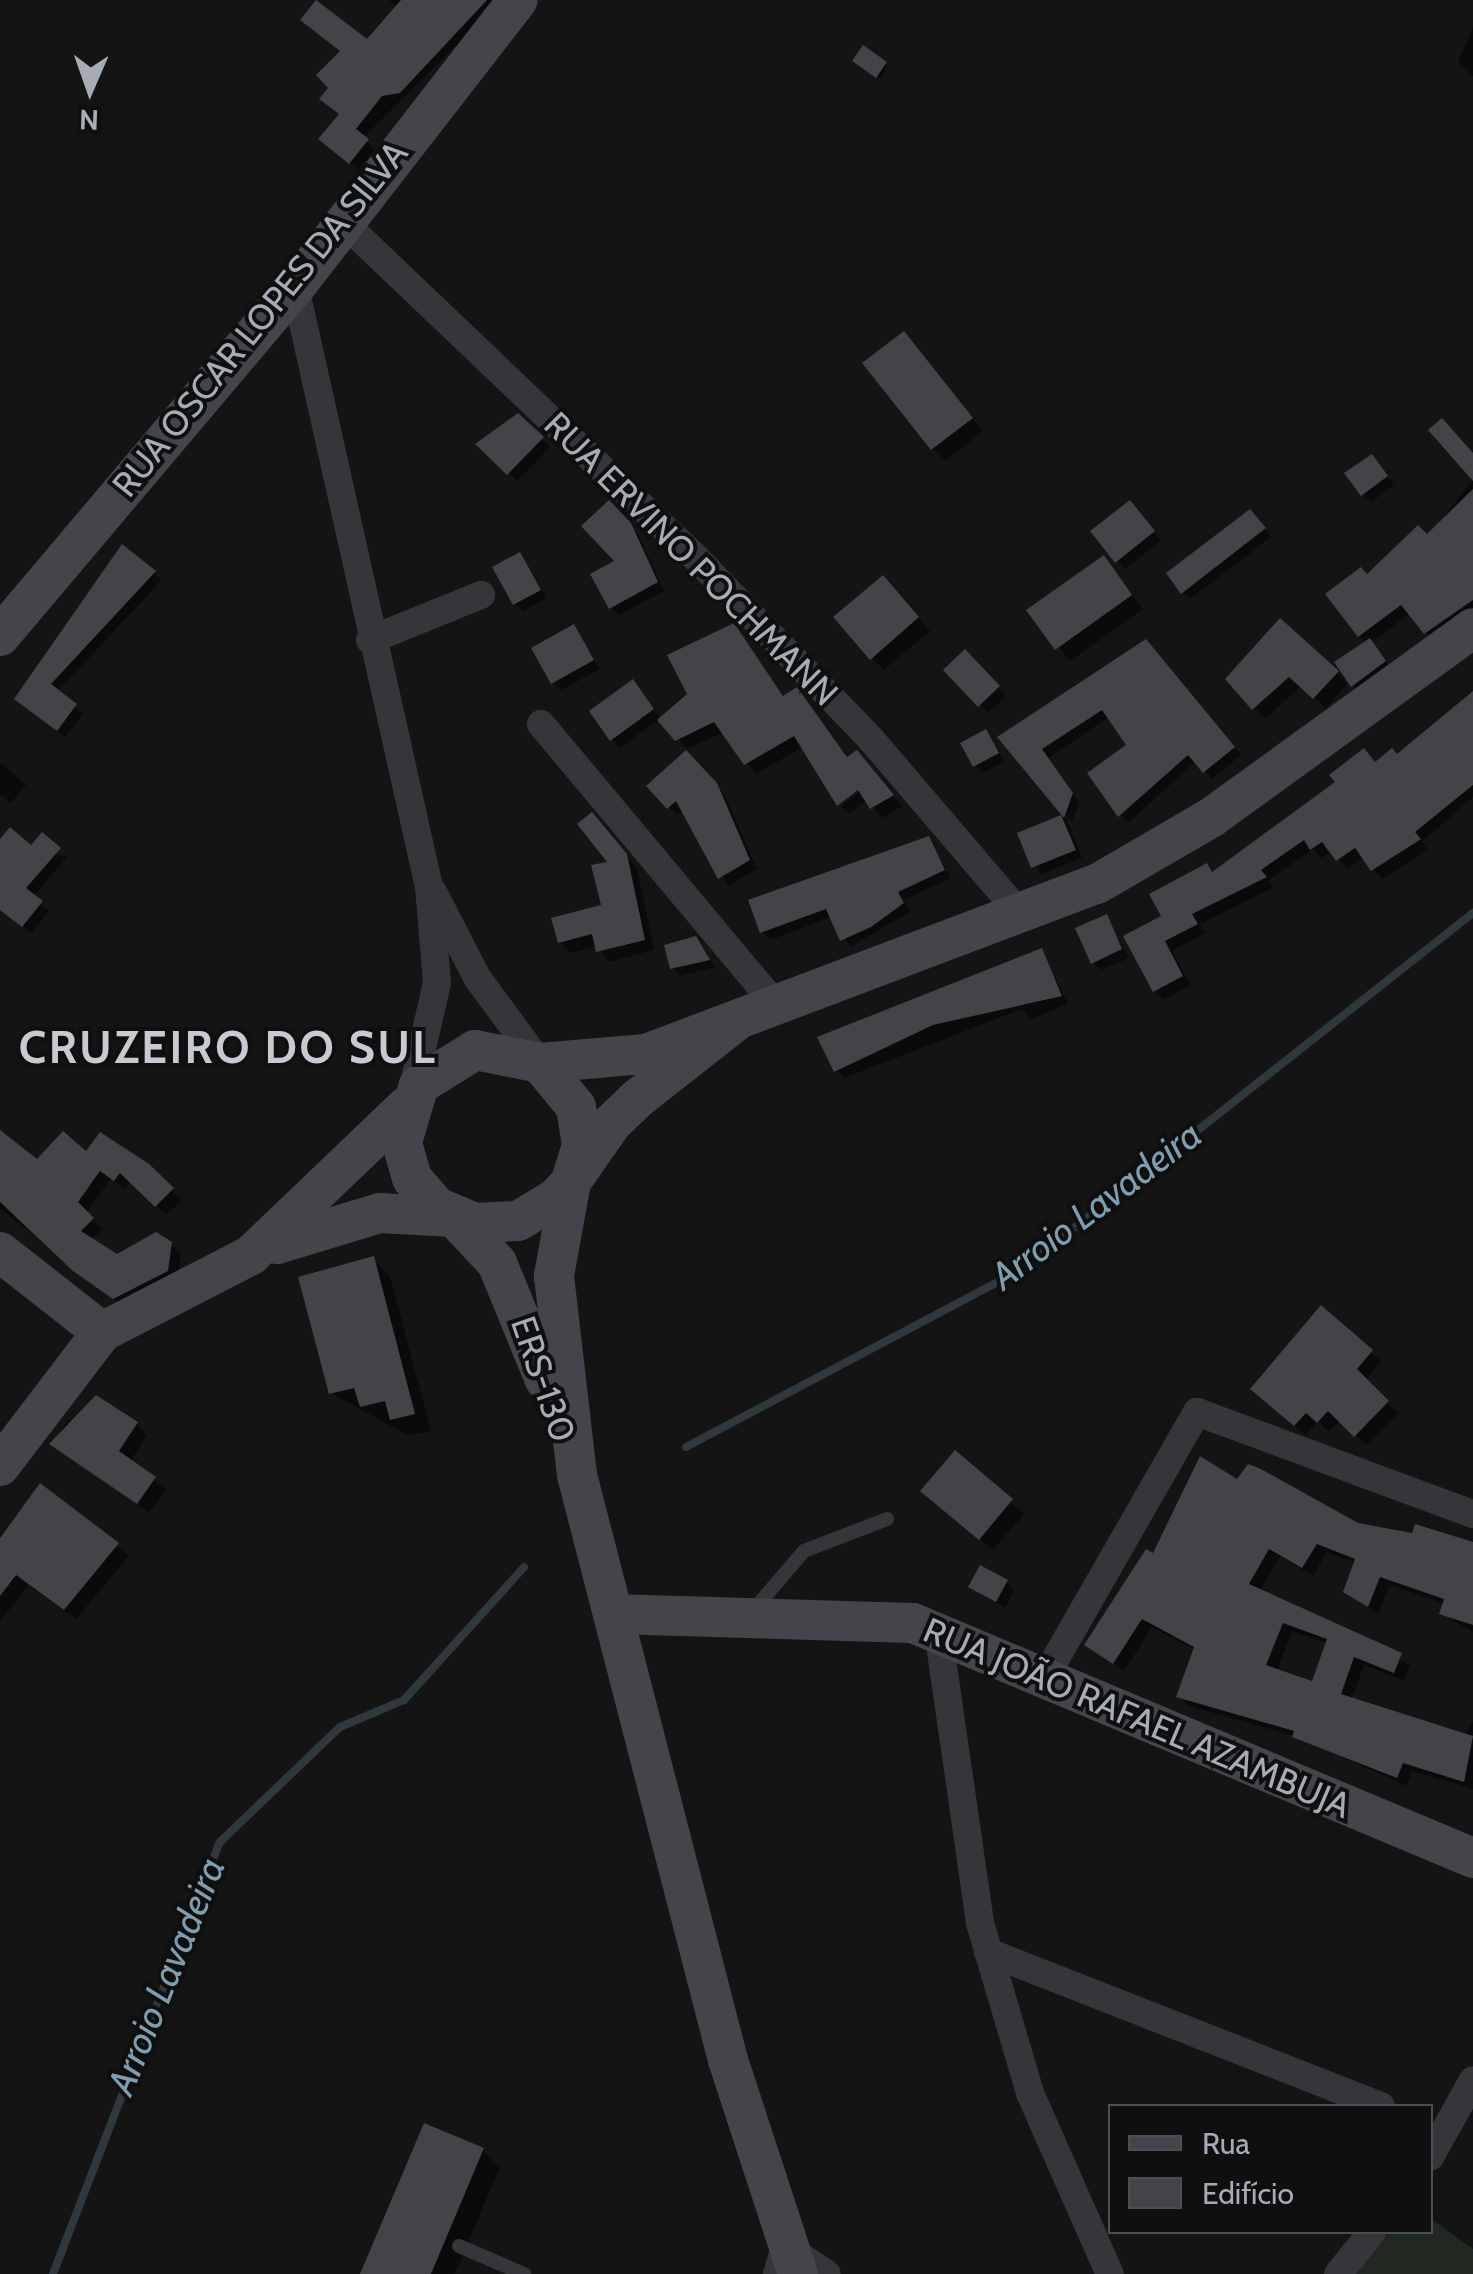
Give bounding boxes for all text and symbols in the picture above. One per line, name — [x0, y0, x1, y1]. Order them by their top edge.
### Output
north arrow — [40, 40, 140, 140]
text: N — [78, 103, 99, 137]
street label: RUA OSCAR LOPES DA SILVA — [104, 133, 416, 505]
street label: RUA ERVINO POCHMANN — [536, 404, 846, 714]
district label: CRUZEIRO DO SUL — [19, 1021, 437, 1075]
water label: Arroio Lavadeira — [982, 1111, 1210, 1299]
street label: ERS-130 — [502, 1311, 584, 1447]
street label: RUA JOÃO RAFAEL AZAMBUJA — [917, 1609, 1357, 1827]
water label: Arroio Lavadeira — [98, 1851, 234, 2101]
legend — [1108, 2104, 1433, 2234]
text: Rua — [1202, 2125, 1250, 2162]
text: Edifício — [1202, 2175, 1294, 2212]

